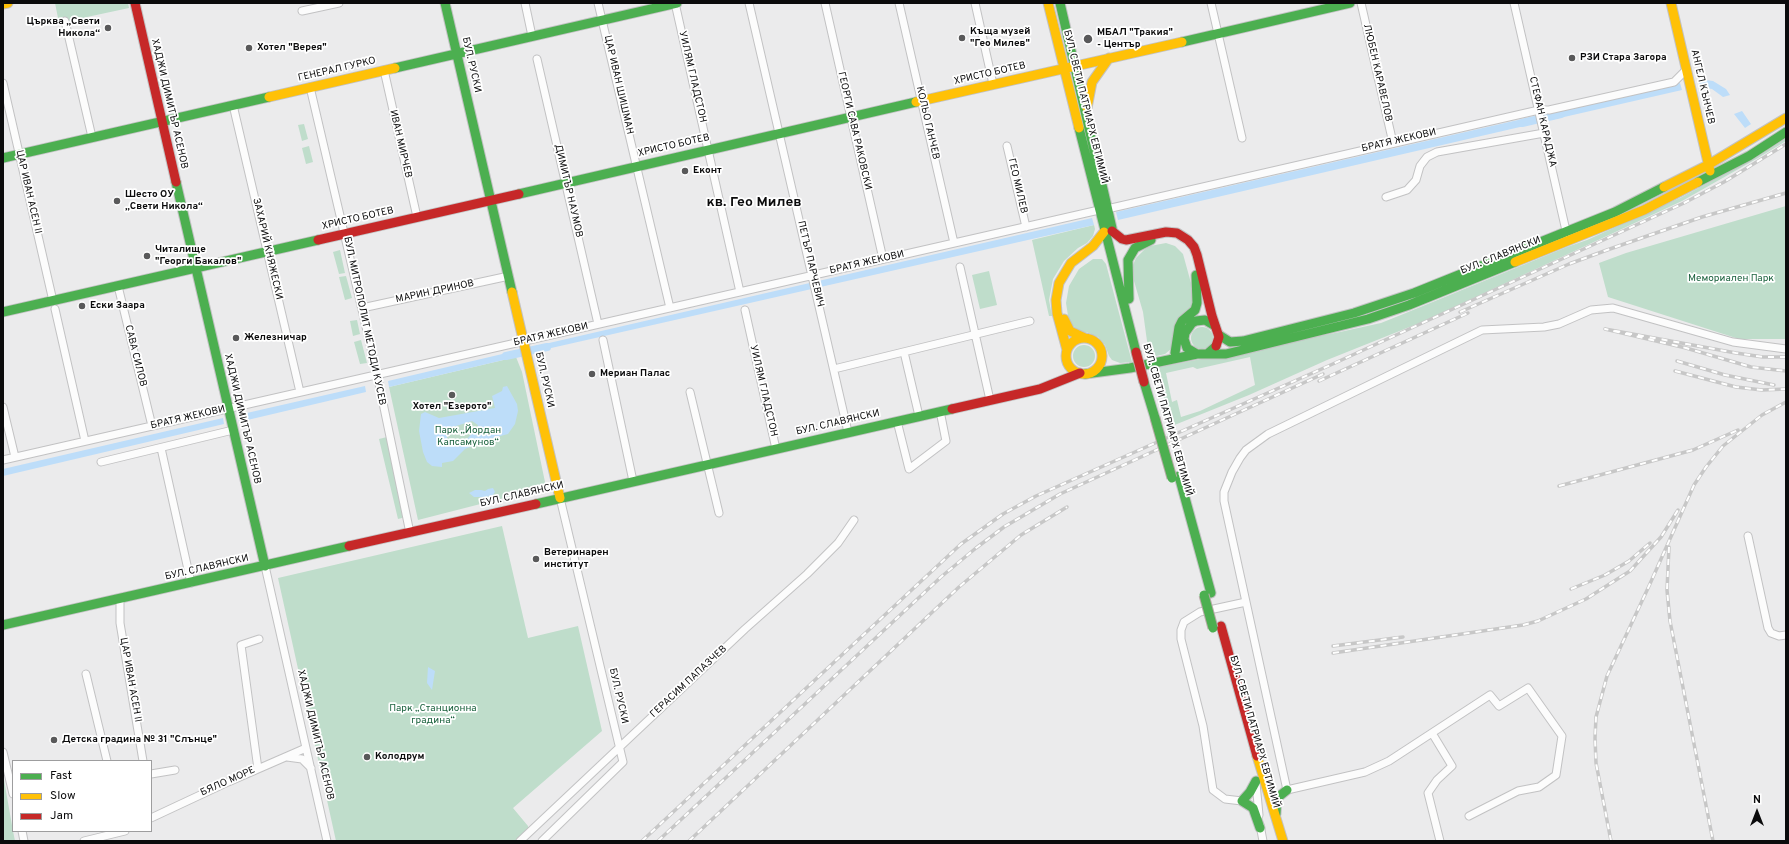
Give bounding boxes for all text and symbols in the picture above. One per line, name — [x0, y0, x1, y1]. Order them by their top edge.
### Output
place label: Църква „Свети Никола“ — [26, 16, 100, 40]
marker: Църква „Свети Никола“ — [103, 23, 113, 33]
street label: ЛЮБЕН КАРАВЕЛОВ — [1360, 23, 1394, 123]
place label: Къща музей "Гео Милев" — [970, 26, 1030, 50]
place label: МБАЛ "Тракия" - Център — [1097, 27, 1173, 50]
street label: БУЛ. СВЕТИ ПАТРИАРХ ЕВТИМИЙ — [1060, 29, 1110, 185]
street label: УИЛЯМ ГЛАДСТОН — [676, 30, 708, 124]
marker: Къща музей "Гео Милев" — [957, 33, 967, 43]
marker: МБАЛ "Тракия" - Център — [1082, 33, 1094, 45]
street label: ЦАР ИВАН ШИШМАН — [601, 34, 635, 136]
street label: БУЛ. РУСКИ — [459, 36, 483, 94]
street label: ХАДЖИ ДИМИТЪР АСЕНОВ — [148, 38, 190, 170]
place label: Хотел "Верея" — [257, 42, 327, 54]
marker: Хотел "Верея" — [244, 43, 254, 53]
street label: АНГЕЛ КЪНЧЕВ — [1688, 49, 1716, 125]
place label: РЗИ Стара Загора — [1580, 52, 1667, 64]
marker: РЗИ Стара Загора — [1567, 53, 1577, 63]
street label: ГЕНЕРАЛ ГУРКО — [297, 55, 377, 85]
street label: ХРИСТО БОТЕВ — [953, 60, 1027, 88]
street label: ГЕОРГИ САВА РАКОВСКИ — [835, 71, 873, 191]
street label: СТЕФАН КАРАДЖА — [1526, 75, 1558, 169]
street label: КОЛЬО ГАНЧЕВ — [913, 85, 941, 161]
street label: ИВАН МИРЧЕВ — [386, 109, 414, 179]
street label: БРАТЯ ЖЕКОВИ — [1361, 127, 1437, 155]
street label: ХРИСТО БОТЕВ — [637, 132, 711, 160]
street label: ДИМИТЪР НАУМОВ — [551, 143, 585, 239]
street label: ЦАР ИВАН АСЕН II — [13, 149, 43, 235]
street label: ГЕО МИЛЕВ — [1005, 157, 1029, 215]
place label: Еконт — [693, 165, 722, 177]
marker: Еконт — [680, 166, 690, 176]
place label: Шесто ОУ „Свети Никола“ — [125, 189, 203, 212]
district label: кв. Гео Милев — [706, 195, 802, 211]
marker: Шесто ОУ „Свети Никола“ — [112, 196, 122, 206]
street label: ЗАХАРИЙ КНЯЖЕСКИ — [249, 197, 285, 301]
street label: ХРИСТО БОТЕВ — [321, 205, 395, 233]
street label: ПЕТЪР ПАРЧЕВИЧ — [794, 220, 826, 308]
street label: БУЛ. СЛАВЯНСКИ — [1459, 234, 1543, 278]
street label: БУЛ. МИТРОПОЛИТ МЕТОДИ КУСЕВ — [340, 236, 388, 406]
place label: Читалище "Георги Бакалов" — [155, 244, 241, 268]
street label: БРАТЯ ЖЕКОВИ — [829, 249, 905, 277]
marker: Читалище "Георги Бакалов" — [142, 251, 152, 261]
park label: Мемориален Парк — [1688, 273, 1774, 285]
street label: МАРИН ДРИНОВ — [395, 278, 475, 306]
place label: Ески Заара — [90, 300, 145, 312]
marker: Ески Заара — [77, 301, 87, 311]
street label: БРАТЯ ЖЕКОВИ — [513, 321, 589, 349]
street label: САВА СИЛОВ — [122, 324, 148, 388]
place label: Железничар — [244, 332, 307, 344]
marker: Железничар — [231, 333, 241, 343]
street label: БУЛ. СВЕТИ ПАТРИАРХ ЕВТИМИЙ — [1139, 342, 1195, 498]
street label: УИЛЯМ ГЛАДСТОН — [747, 344, 779, 438]
street label: БУЛ. РУСКИ — [532, 351, 556, 409]
street label: ХАДЖИ ДИМИТЪР АСЕНОВ — [221, 353, 263, 485]
place label: Мериан Палас — [600, 368, 670, 380]
marker: Мериан Палас — [587, 369, 597, 379]
marker: Хотел "Езерото" — [447, 390, 457, 400]
place label: Хотел "Езерото" — [412, 401, 492, 413]
street label: БРАТЯ ЖЕКОВИ — [150, 404, 226, 432]
street label: БУЛ. СЛАВЯНСКИ — [795, 408, 881, 438]
park label: Парк „Йордан Капсамунов“ — [435, 425, 501, 448]
street label: БУЛ. СЛАВЯНСКИ — [479, 480, 565, 510]
place label: Ветеринарен институт — [544, 547, 609, 570]
street label: БУЛ. СЛАВЯНСКИ — [164, 553, 250, 583]
marker: Ветеринарен институт — [531, 554, 541, 564]
street label: ЦАР ИВАН АСЕН II — [117, 637, 143, 723]
street label: ГЕРАСИМ ПАПАЗЧЕВ — [648, 643, 730, 721]
street label: БУЛ. СВЕТИ ПАТРИАРХ ЕВТИМИЙ — [1226, 654, 1282, 810]
street label: БУЛ. РУСКИ — [606, 667, 630, 725]
street label: ХАДЖИ ДИМИТЪР АСЕНОВ — [294, 669, 336, 801]
park label: Парк „Станционна градина“ — [389, 703, 477, 726]
place label: Детска градина № 31 "Слънце" — [62, 734, 217, 746]
marker: Детска градина № 31 "Слънце" — [49, 735, 59, 745]
place label: Колодрум — [375, 751, 424, 763]
marker: Колодрум — [362, 752, 372, 762]
legend — [12, 760, 152, 832]
street label: БЯЛО МОРЕ — [199, 765, 257, 799]
text: Fast — [50, 768, 72, 784]
text: Slow — [50, 788, 76, 804]
north arrow — [1737, 792, 1777, 832]
text: N — [1753, 793, 1761, 807]
text: Jam — [50, 808, 73, 824]

